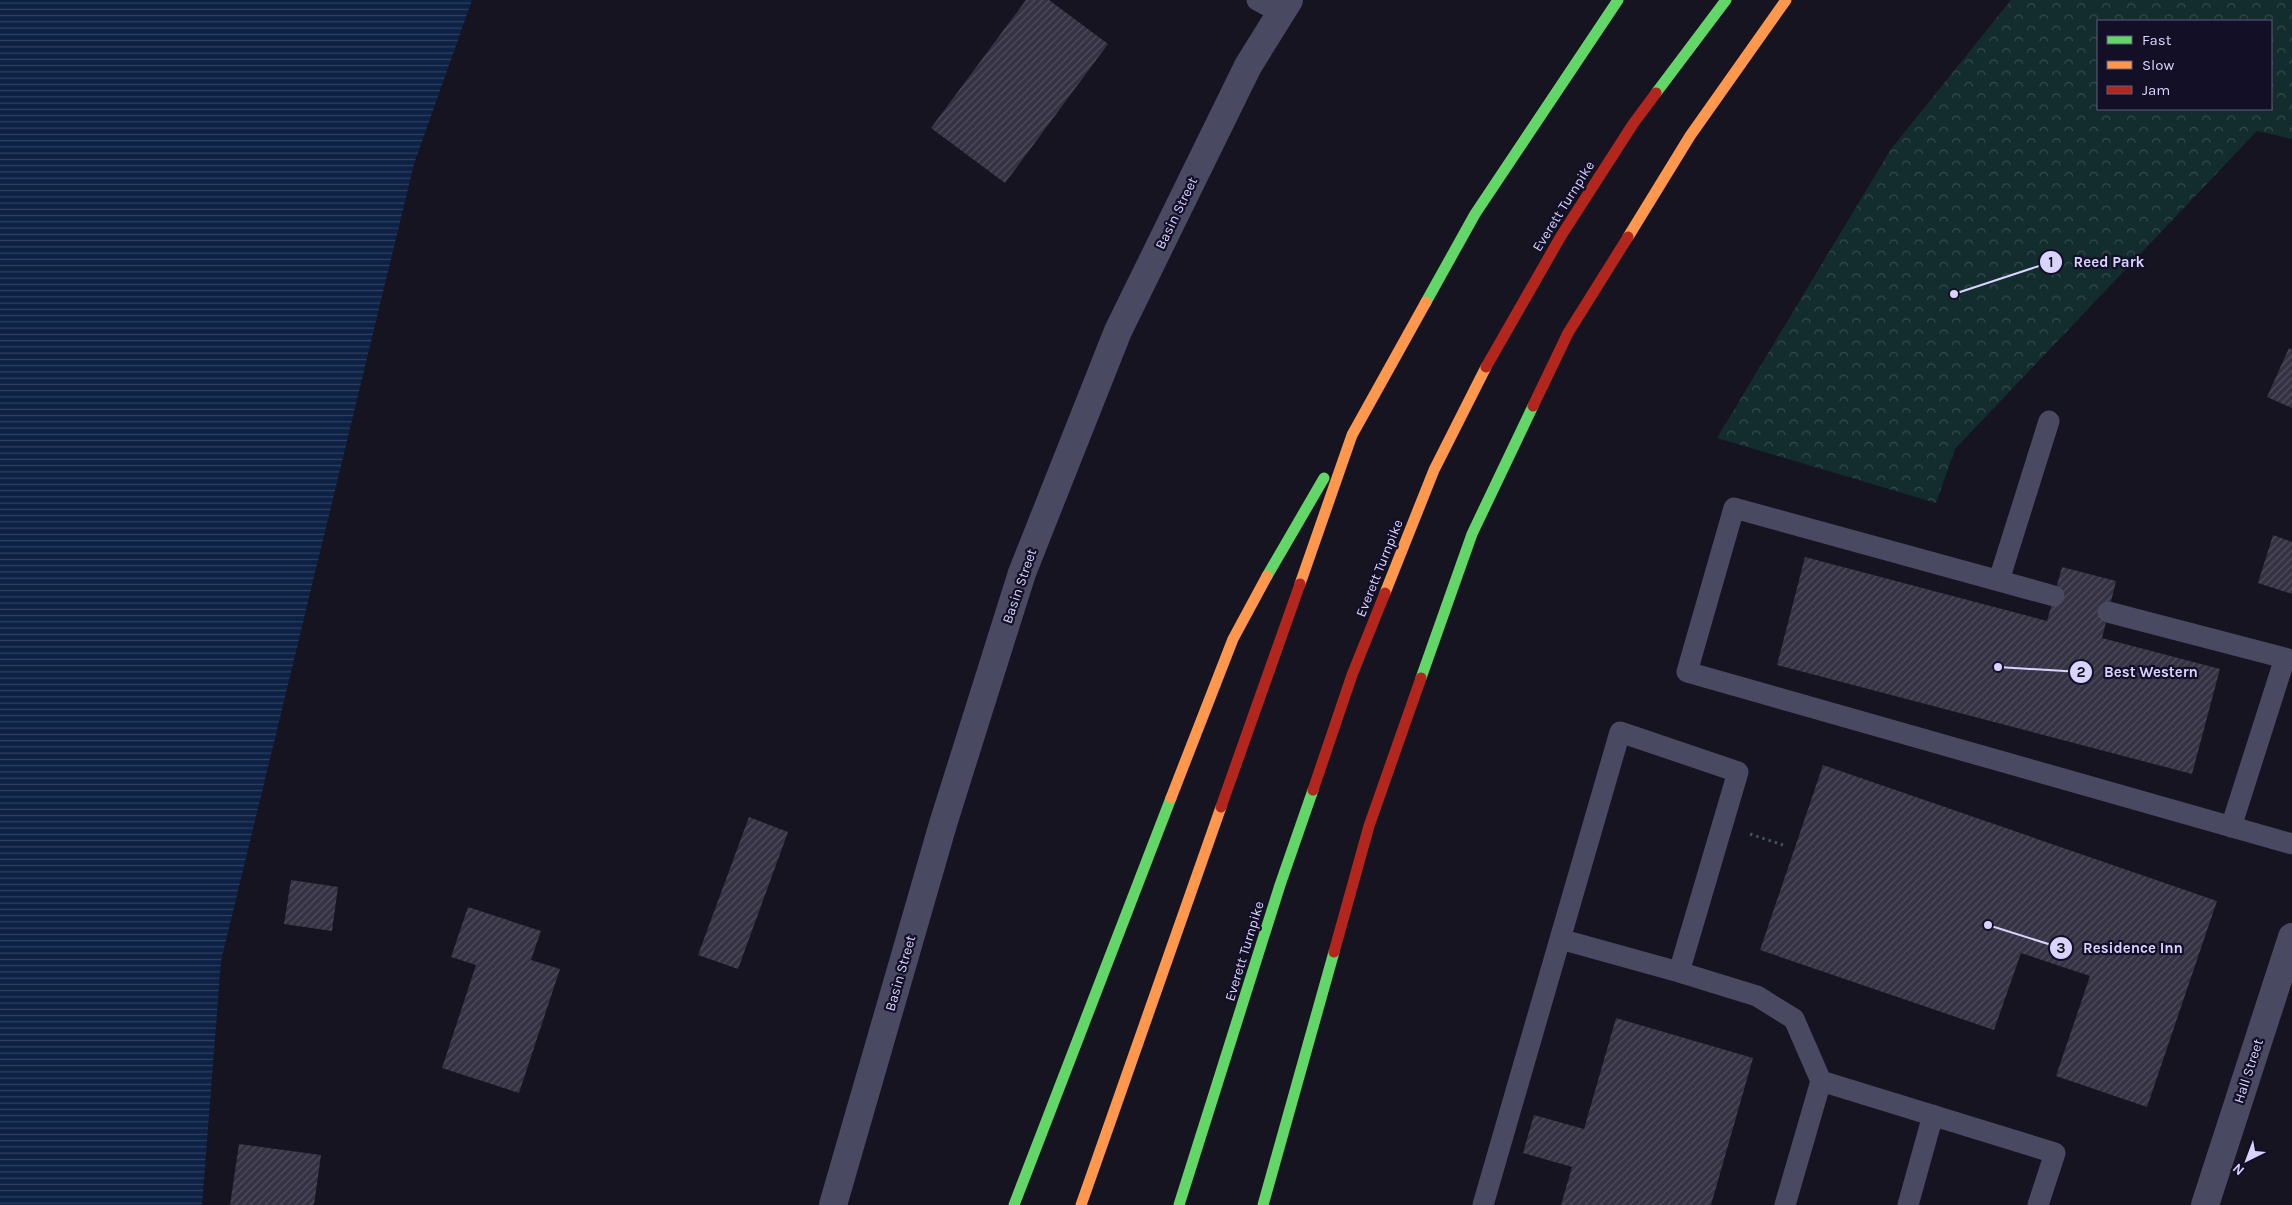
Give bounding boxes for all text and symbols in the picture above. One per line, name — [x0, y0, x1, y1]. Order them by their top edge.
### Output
legend — [2097, 20, 2272, 110]
text: Fast — [2142, 31, 2172, 49]
text: Slow — [2142, 56, 2174, 74]
text: Jam — [2142, 81, 2170, 99]
street label: Everett Turnpike — [1529, 158, 1598, 255]
street label: Basin Street — [1152, 174, 1201, 252]
callout: Reed Park — [2038, 247, 2154, 277]
text: 1 — [2048, 253, 2054, 271]
text: Reed Park — [2074, 253, 2145, 271]
street label: Everett Turnpike — [1352, 517, 1407, 619]
street label: Basin Street — [999, 546, 1040, 626]
callout: Best Western — [2069, 657, 2208, 687]
text: 2 — [2076, 663, 2086, 681]
text: Best Western — [2104, 663, 2198, 681]
street label: Everett Turnpike — [1221, 899, 1268, 1003]
street label: Basin Street — [882, 933, 919, 1013]
callout: Residence Inn — [2048, 933, 2193, 963]
text: 3 — [2056, 939, 2066, 957]
text: Residence Inn — [2083, 939, 2183, 957]
street label: Hall Street — [2230, 1037, 2267, 1105]
north arrow — [2222, 1135, 2272, 1185]
text: N — [2229, 1160, 2248, 1179]

